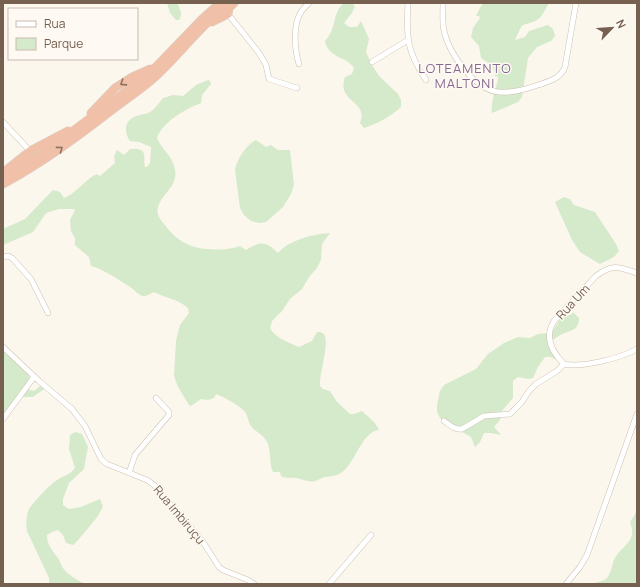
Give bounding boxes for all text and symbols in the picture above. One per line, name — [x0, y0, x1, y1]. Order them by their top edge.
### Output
legend — [8, 8, 138, 60]
north arrow — [592, 8, 632, 48]
text: Rua — [44, 15, 65, 32]
text: N — [613, 17, 630, 30]
text: Parque — [44, 35, 83, 52]
district label: LOTEAMENTO MALTONI — [418, 59, 512, 92]
one-way arrow — [120, 78, 127, 86]
one-way arrow — [56, 146, 63, 154]
street label: Rua Um — [552, 280, 593, 323]
street label: Rua Imbiruçu — [150, 482, 209, 548]

